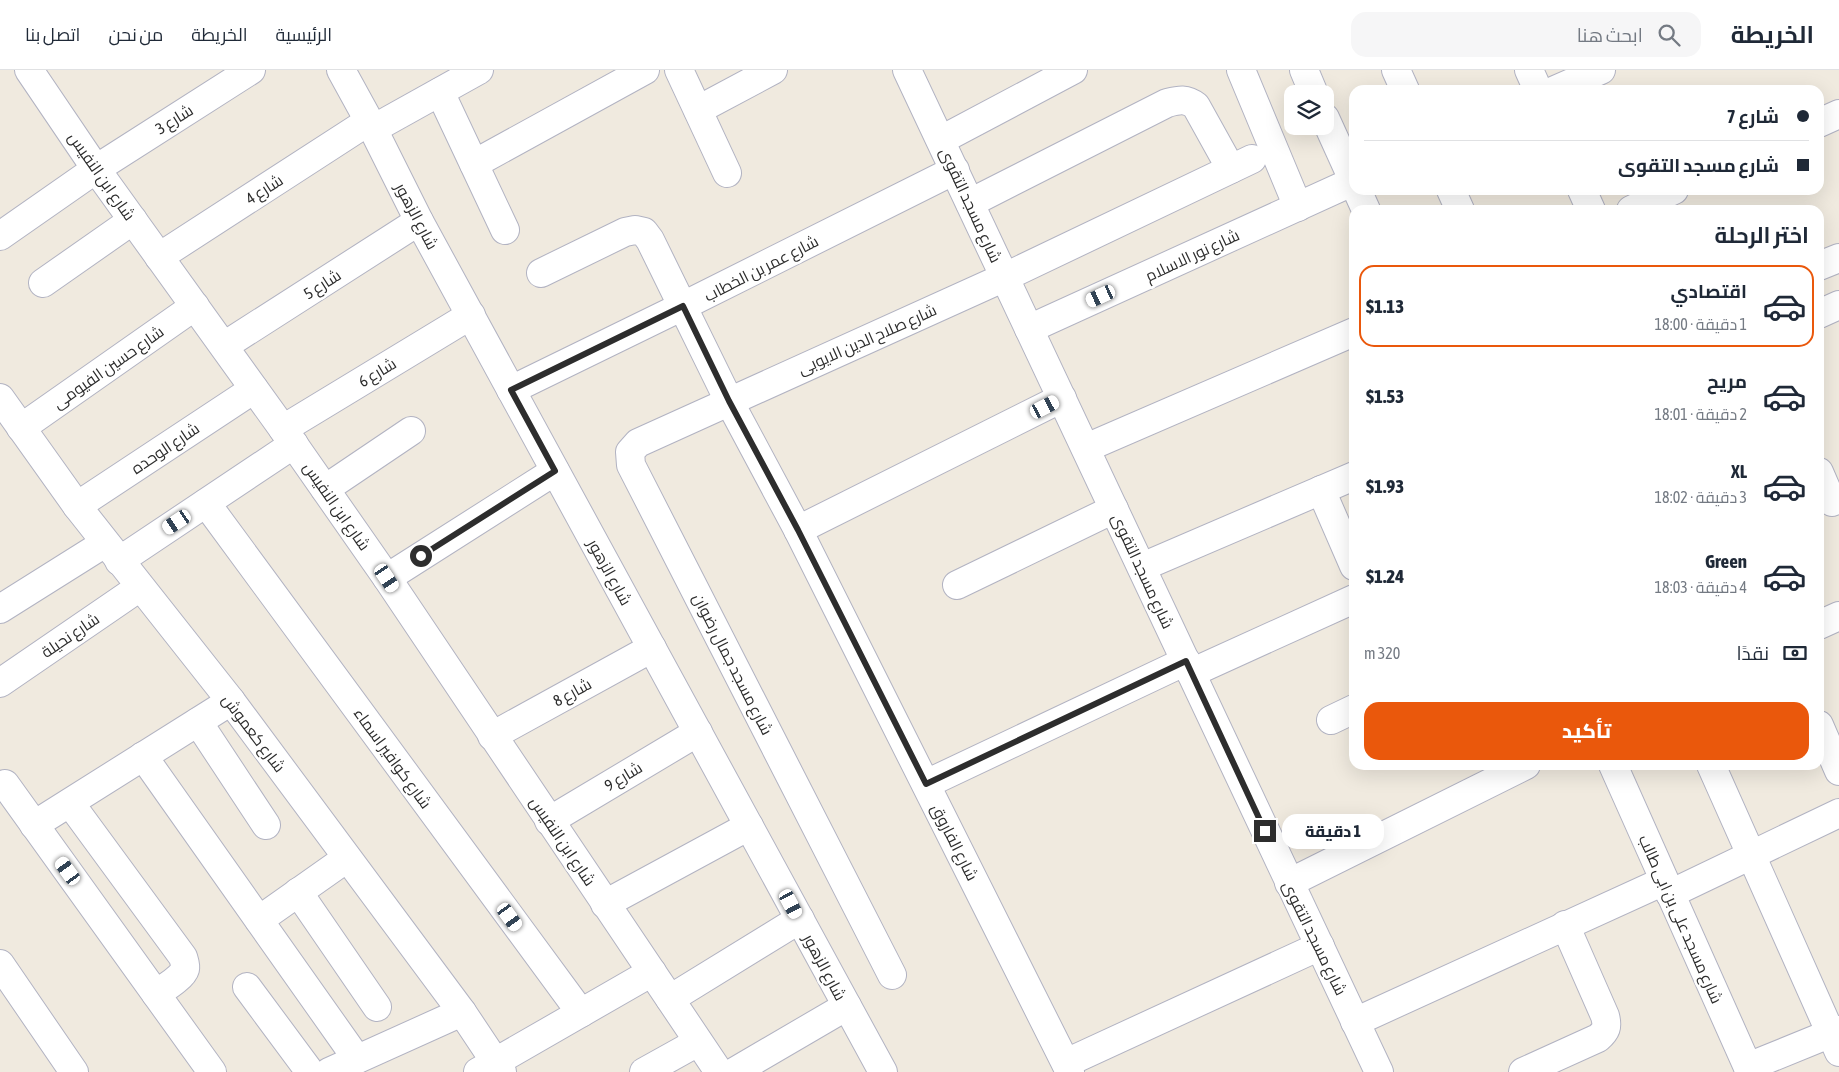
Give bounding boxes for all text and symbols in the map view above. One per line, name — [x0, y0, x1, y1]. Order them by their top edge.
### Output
search box — [1351, 12, 1701, 57]
icon: search — [1655, 21, 1683, 49]
text: الخريطة — [1731, 21, 1814, 48]
text: اتصل بنا — [25, 24, 80, 45]
text: من نحن — [108, 24, 163, 45]
text: الخريطة — [191, 24, 248, 45]
text: الرئيسية — [276, 24, 332, 45]
text: ابحث هنا — [1577, 24, 1643, 46]
map controls — [1284, 85, 1334, 135]
button: layers — [1284, 85, 1334, 135]
street label: شارع 3 — [152, 101, 198, 140]
text: شارع 7 — [1727, 105, 1779, 127]
street label: شارع ابن النفيس — [63, 128, 139, 225]
street label: شارع مسجد التقوى — [934, 145, 1006, 267]
text: شارع مسجد التقوى — [1618, 154, 1779, 176]
street label: شارع 4 — [242, 170, 288, 210]
street label: شارع الزهور — [389, 179, 442, 254]
text: اختر الرحلة — [1715, 222, 1809, 248]
street label: شارع نور الاسلام — [1142, 225, 1243, 287]
street label: شارع عمر بن الخطاب — [701, 231, 822, 307]
street label: شارع 5 — [300, 265, 346, 305]
text: اقتصادي — [1671, 280, 1747, 302]
car — [1084, 283, 1117, 309]
icon: car — [1762, 284, 1807, 329]
text: $1.13 — [1366, 295, 1404, 317]
street label: شارع صلاح الدين الايوبى — [795, 300, 940, 380]
text: 1 دقيقة · 18:00 — [1655, 315, 1747, 333]
street label: شارع حسين الفيومى — [49, 322, 169, 414]
street label: شارع 6 — [355, 354, 401, 393]
text: مريح — [1707, 370, 1747, 392]
icon: car — [1762, 374, 1807, 419]
text: $1.53 — [1366, 385, 1404, 407]
car — [1028, 394, 1061, 420]
text: 2 دقيقة · 18:01 — [1655, 405, 1747, 423]
street label: شارع الوحده — [128, 419, 204, 480]
street label: شارع ابن النفيس — [298, 458, 374, 555]
text: XL — [1731, 460, 1747, 482]
icon: car — [1762, 464, 1807, 509]
text: $1.93 — [1366, 475, 1404, 497]
text: 3 دقيقة · 18:02 — [1655, 488, 1747, 506]
car — [160, 507, 193, 537]
street label: شارع مسجد التقوى — [1106, 511, 1178, 633]
street label: شارع الزهور — [581, 535, 636, 610]
route start — [410, 545, 432, 567]
text: Green — [1705, 550, 1747, 572]
icon: car — [1762, 554, 1807, 599]
car — [372, 561, 401, 595]
text: $1.24 — [1366, 565, 1404, 587]
text: 4 دقيقة · 18:03 — [1655, 578, 1747, 596]
street label: شارع مسجد جمال رضوان — [687, 590, 777, 739]
street label: شارع نحيلة — [38, 609, 104, 663]
icon: cash — [1781, 639, 1809, 667]
text: نقدًا — [1737, 642, 1769, 664]
text: 320 m — [1364, 644, 1400, 662]
street label: شارع 8 — [550, 674, 596, 712]
street label: شارع كعموش — [216, 691, 289, 777]
button: تأكيد — [1364, 702, 1809, 760]
street label: شارع كوافير اسماء — [348, 704, 436, 814]
street label: شارع 9 — [601, 758, 647, 797]
street label: شارع ابن النفيس — [524, 793, 599, 891]
street label: شارع الفاروق — [925, 801, 982, 885]
callout: 1 دقيقة — [1282, 814, 1385, 848]
route end — [1254, 820, 1276, 842]
text: 1 دقيقة — [1305, 822, 1361, 840]
street label: شارع مسجد على بن ابى طالب — [1633, 832, 1726, 1007]
car — [53, 854, 82, 888]
street label: شارع مسجد التقوى — [1277, 878, 1350, 999]
car — [777, 887, 804, 921]
car — [495, 900, 524, 934]
street label: شارع الزهور — [797, 930, 850, 1005]

